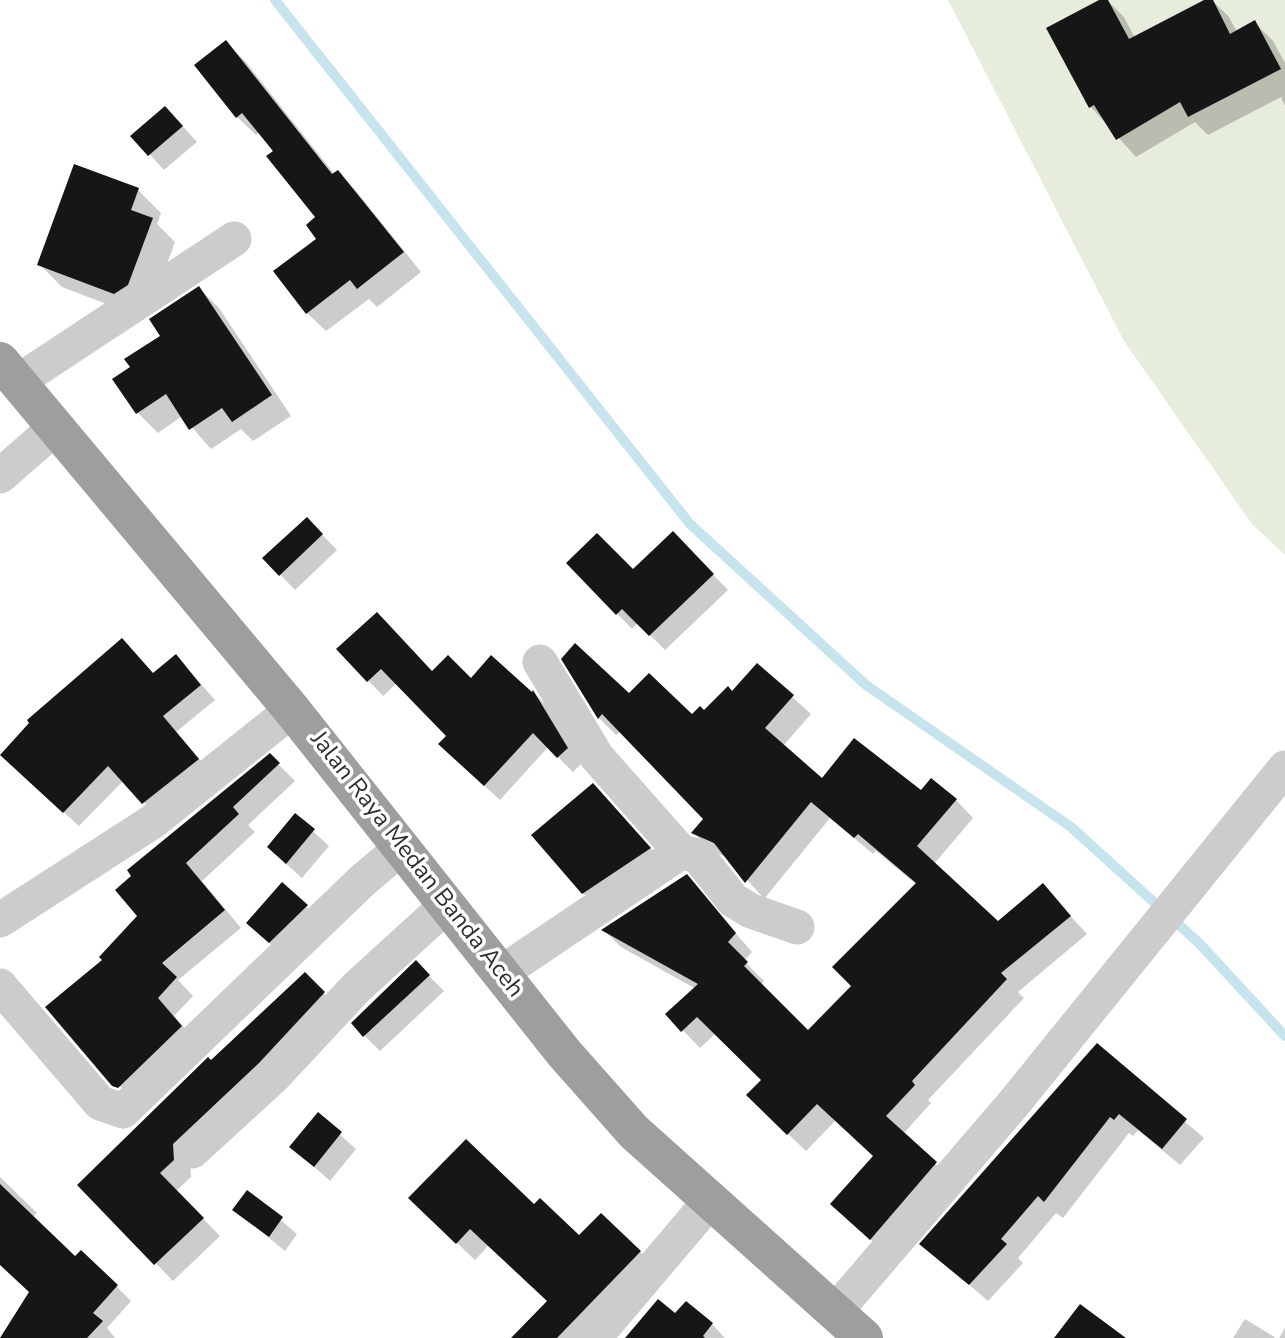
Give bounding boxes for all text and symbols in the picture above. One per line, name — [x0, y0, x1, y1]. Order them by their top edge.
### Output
street label: Jalan Raya Medan Banda Aceh — [303, 726, 529, 1004]

